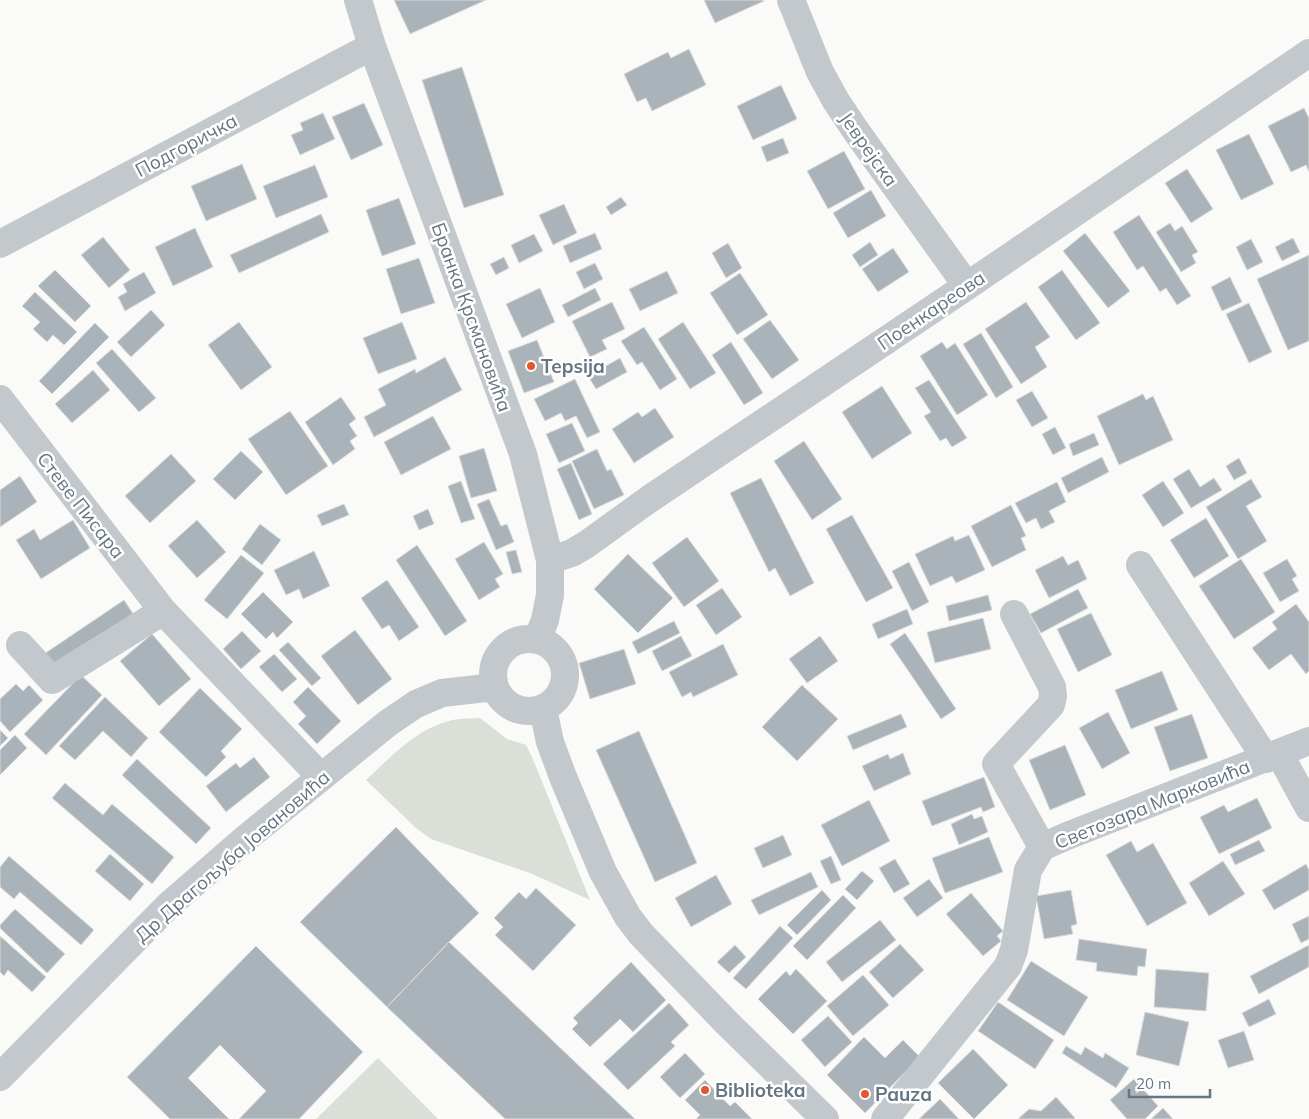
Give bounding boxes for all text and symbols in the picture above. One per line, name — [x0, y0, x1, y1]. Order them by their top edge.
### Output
street label: Јеврејска — [835, 107, 903, 191]
street label: Подгоричка — [131, 108, 241, 182]
street label: Бранка Крсмановића — [427, 219, 517, 415]
street label: Поенкареова — [873, 265, 989, 355]
place label: Tepsija — [541, 354, 605, 378]
marker: Tepsija — [525, 360, 537, 372]
street label: Стеве Писара — [32, 447, 130, 563]
street label: Светозара Марковића — [1051, 754, 1253, 854]
street label: Др Драгољуба Јовановића — [130, 765, 334, 947]
scale bar — [1129, 1066, 1210, 1098]
text: 20 m — [1136, 1074, 1171, 1093]
place label: Biblioteka — [715, 1078, 806, 1102]
place label: Pauza — [875, 1082, 932, 1106]
marker: Biblioteka — [699, 1084, 711, 1096]
marker: Pauza — [859, 1088, 871, 1100]

